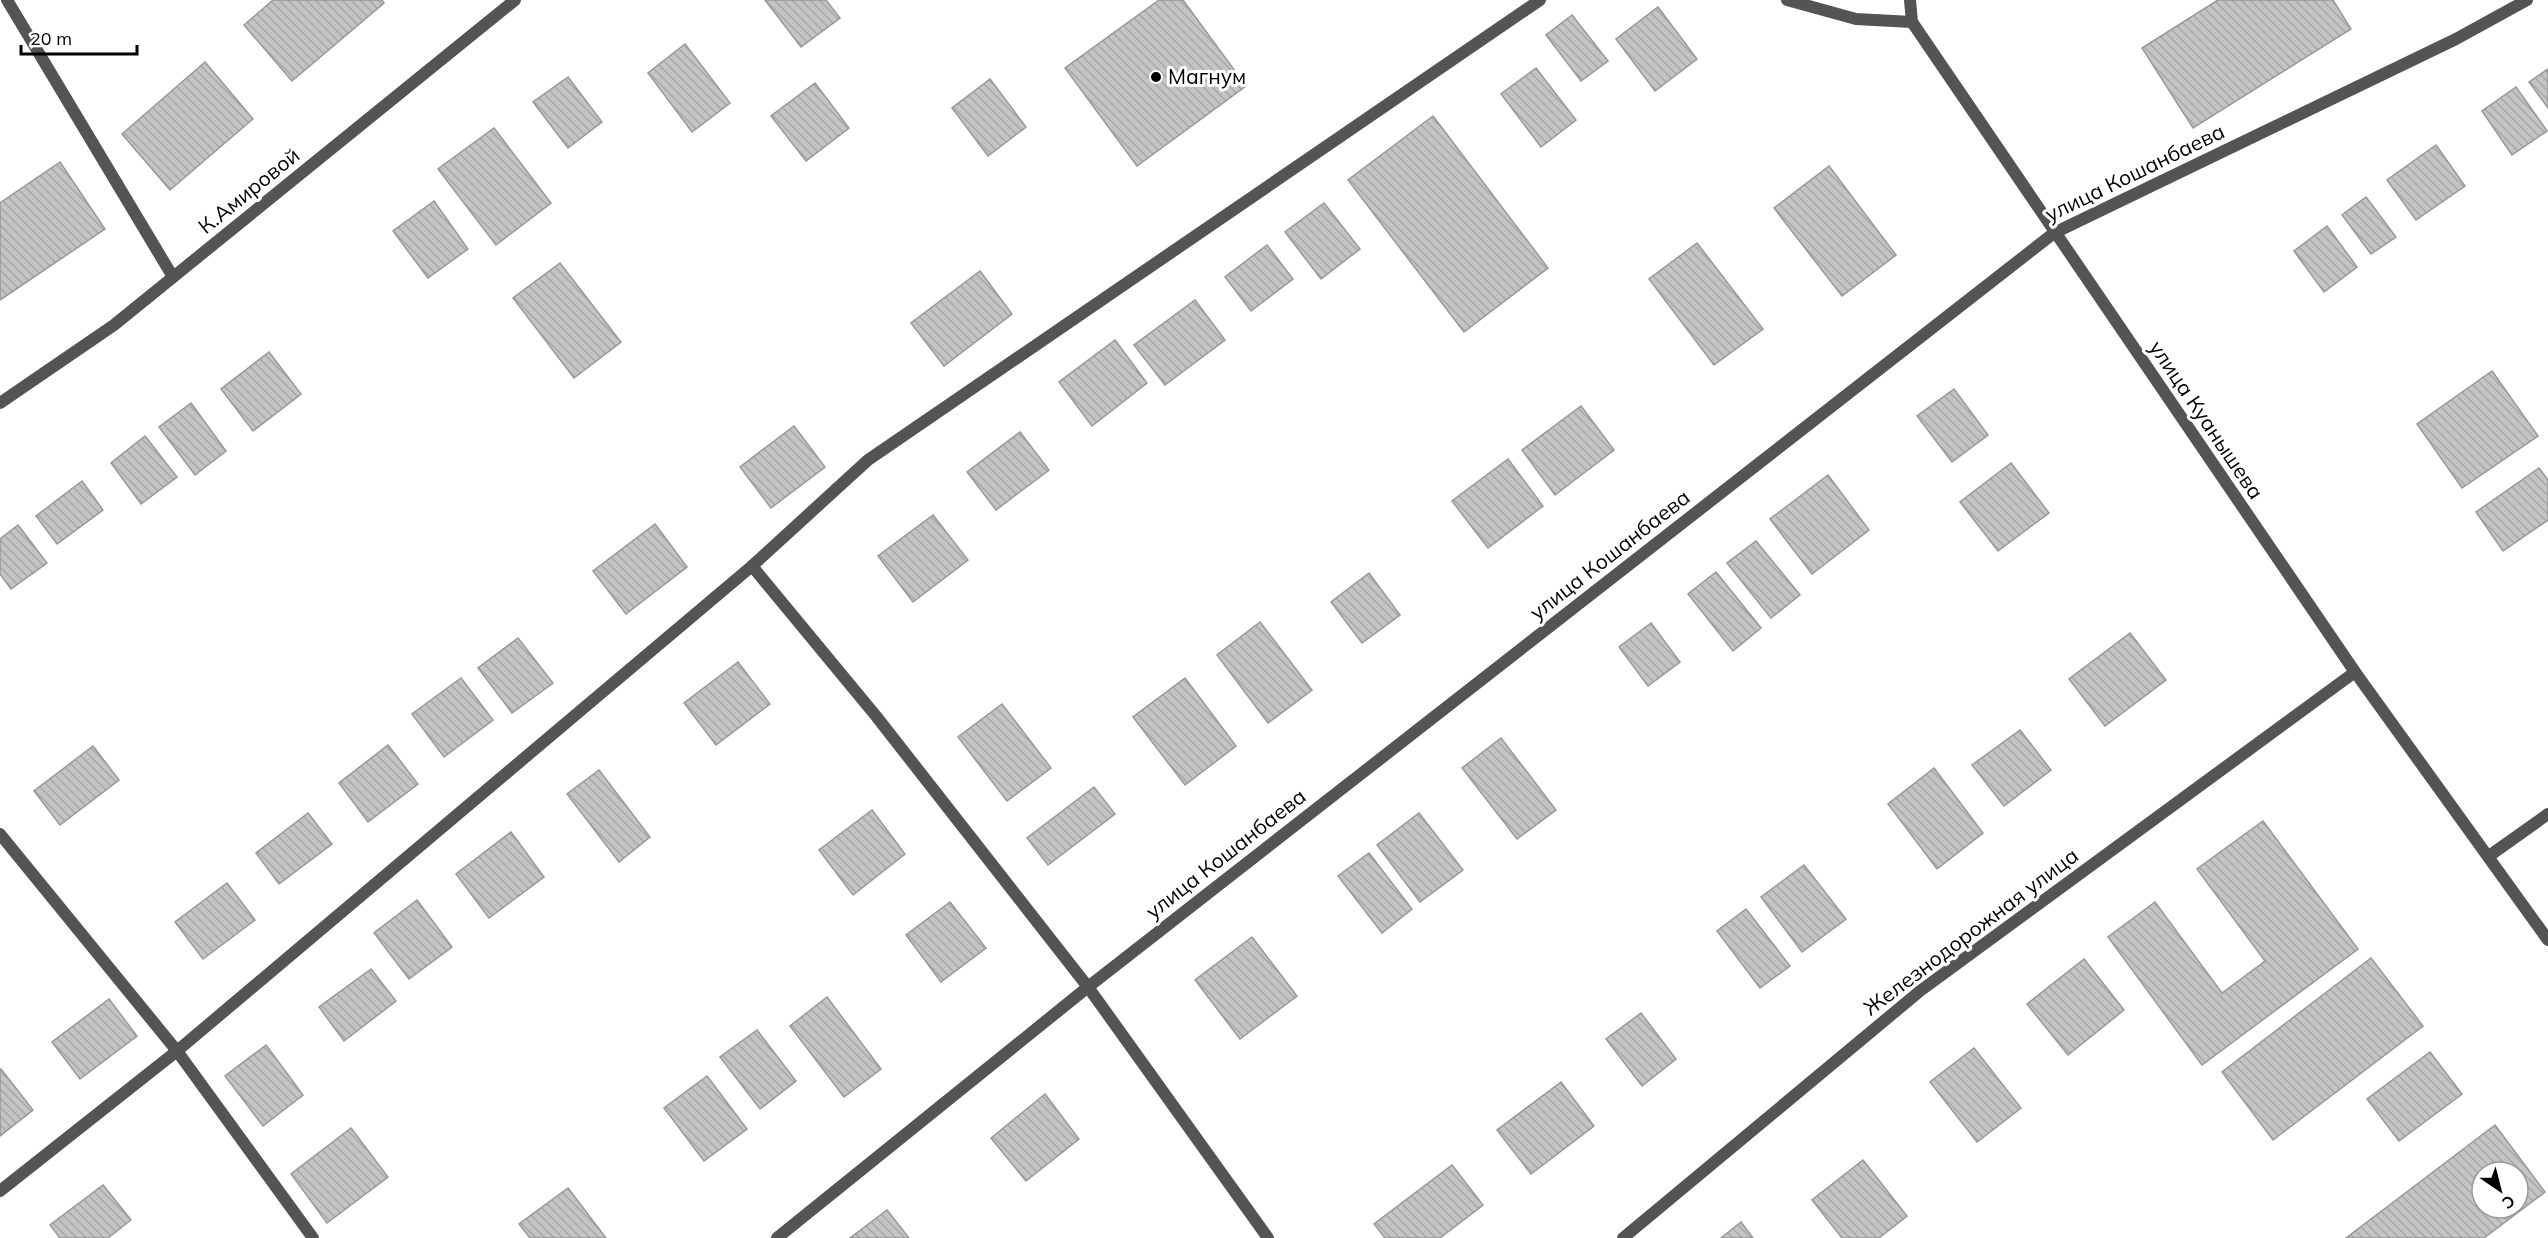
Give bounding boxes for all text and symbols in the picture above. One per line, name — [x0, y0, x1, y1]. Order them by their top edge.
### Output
scale bar — [21, 18, 136, 56]
text: 20 m — [30, 27, 72, 50]
place label: Магнум — [1168, 63, 1246, 89]
marker: Магнум — [1149, 70, 1163, 84]
street label: улица Кошанбаева — [2041, 117, 2228, 227]
street label: К.Амировой — [193, 142, 304, 239]
street label: улица Куанышева — [2144, 335, 2269, 504]
street label: улица Кошанбаева — [1524, 484, 1695, 625]
street label: улица Кошанбаева — [1140, 783, 1311, 924]
street label: Железнодорожная улица — [1858, 842, 2083, 1021]
north arrow — [2470, 1160, 2530, 1220]
text: С — [2498, 1191, 2519, 1214]

